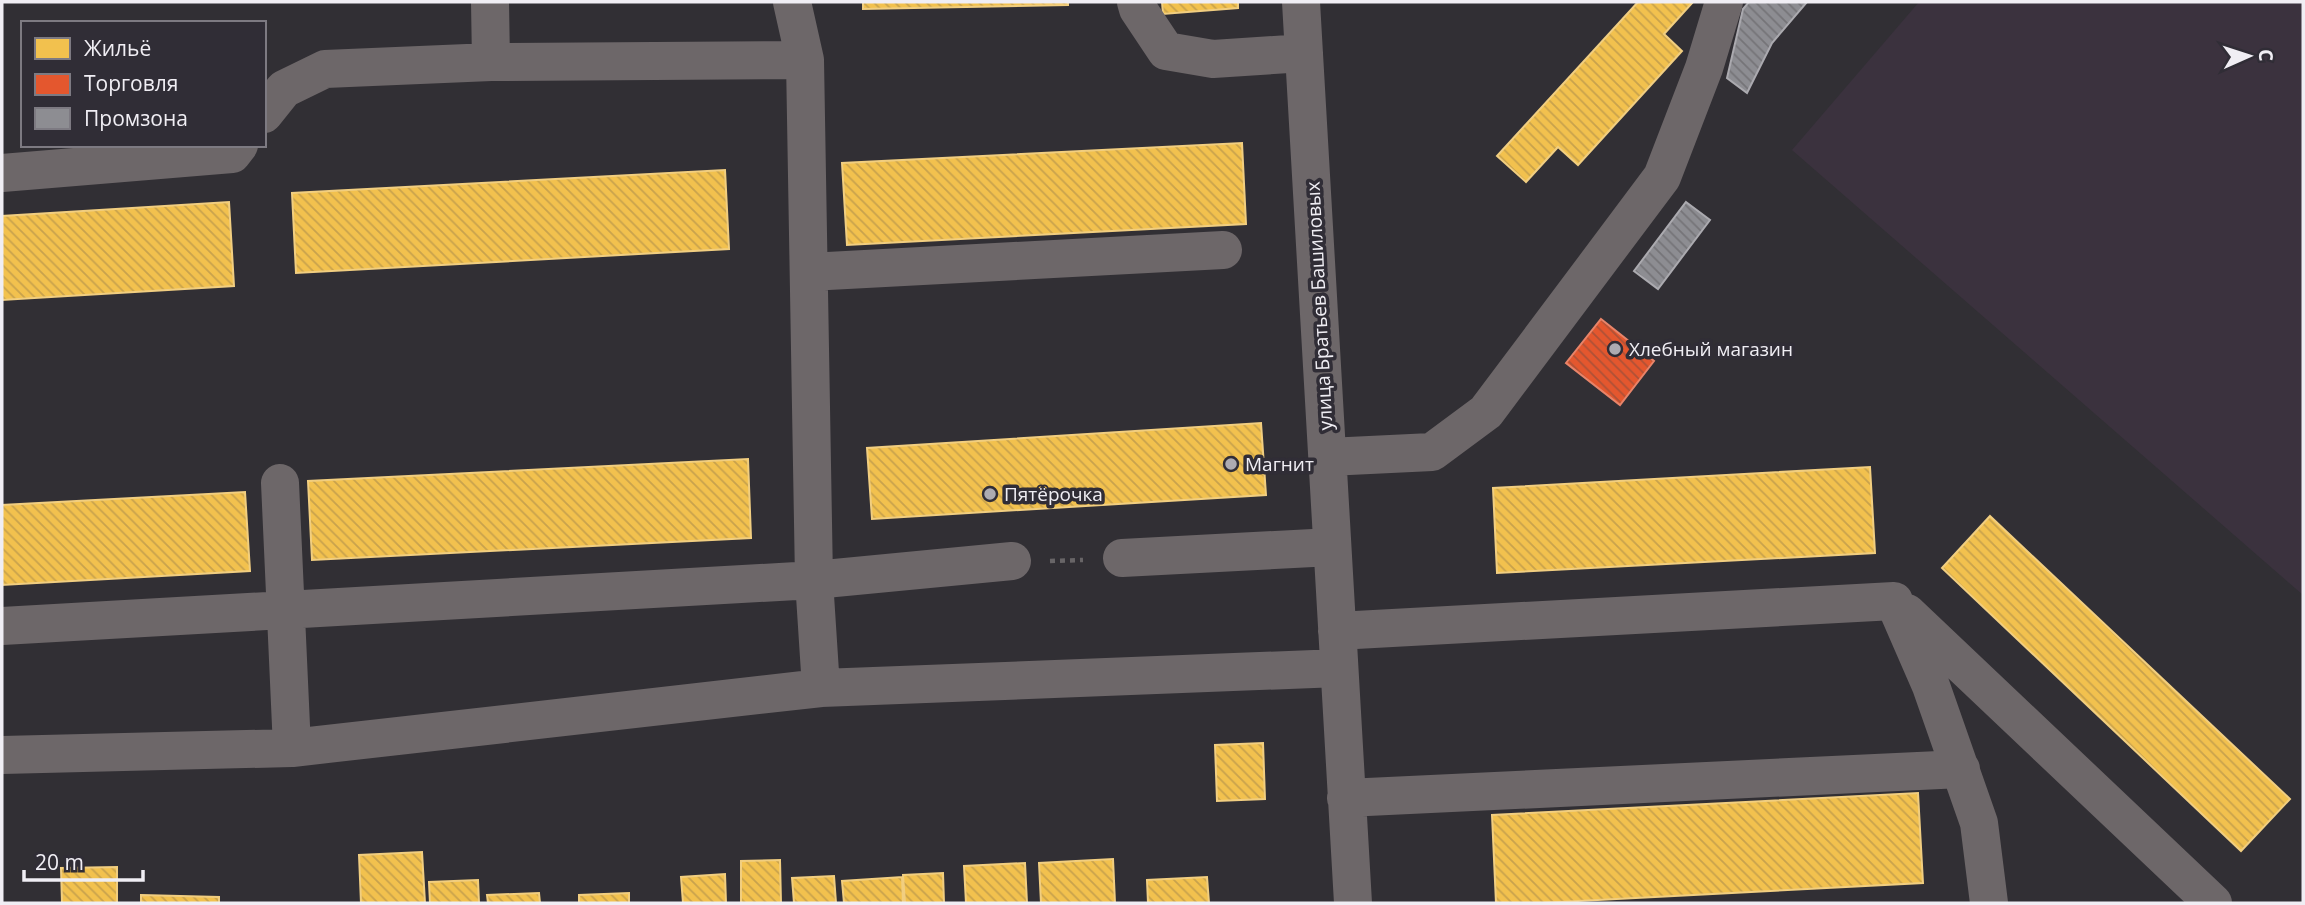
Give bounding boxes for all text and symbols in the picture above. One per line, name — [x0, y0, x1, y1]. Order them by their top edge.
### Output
legend — [21, 21, 266, 147]
north arrow — [2214, 21, 2284, 91]
text: Жильё — [84, 34, 151, 62]
text: С — [2253, 48, 2279, 62]
text: Торговля — [84, 69, 178, 97]
text: Промзона — [84, 104, 188, 132]
street label: улица Братьев Башиловых — [1299, 181, 1339, 431]
place label: Хлебный магазин — [1629, 336, 1793, 362]
marker: Хлебный магазин — [1607, 341, 1623, 357]
place label: Магнит — [1245, 451, 1314, 477]
marker: Магнит — [1223, 456, 1239, 472]
place label: Пятёрочка — [1004, 481, 1103, 507]
marker: Пятёрочка — [982, 486, 998, 502]
scale bar — [24, 838, 144, 882]
text: 20 m — [35, 848, 84, 876]

